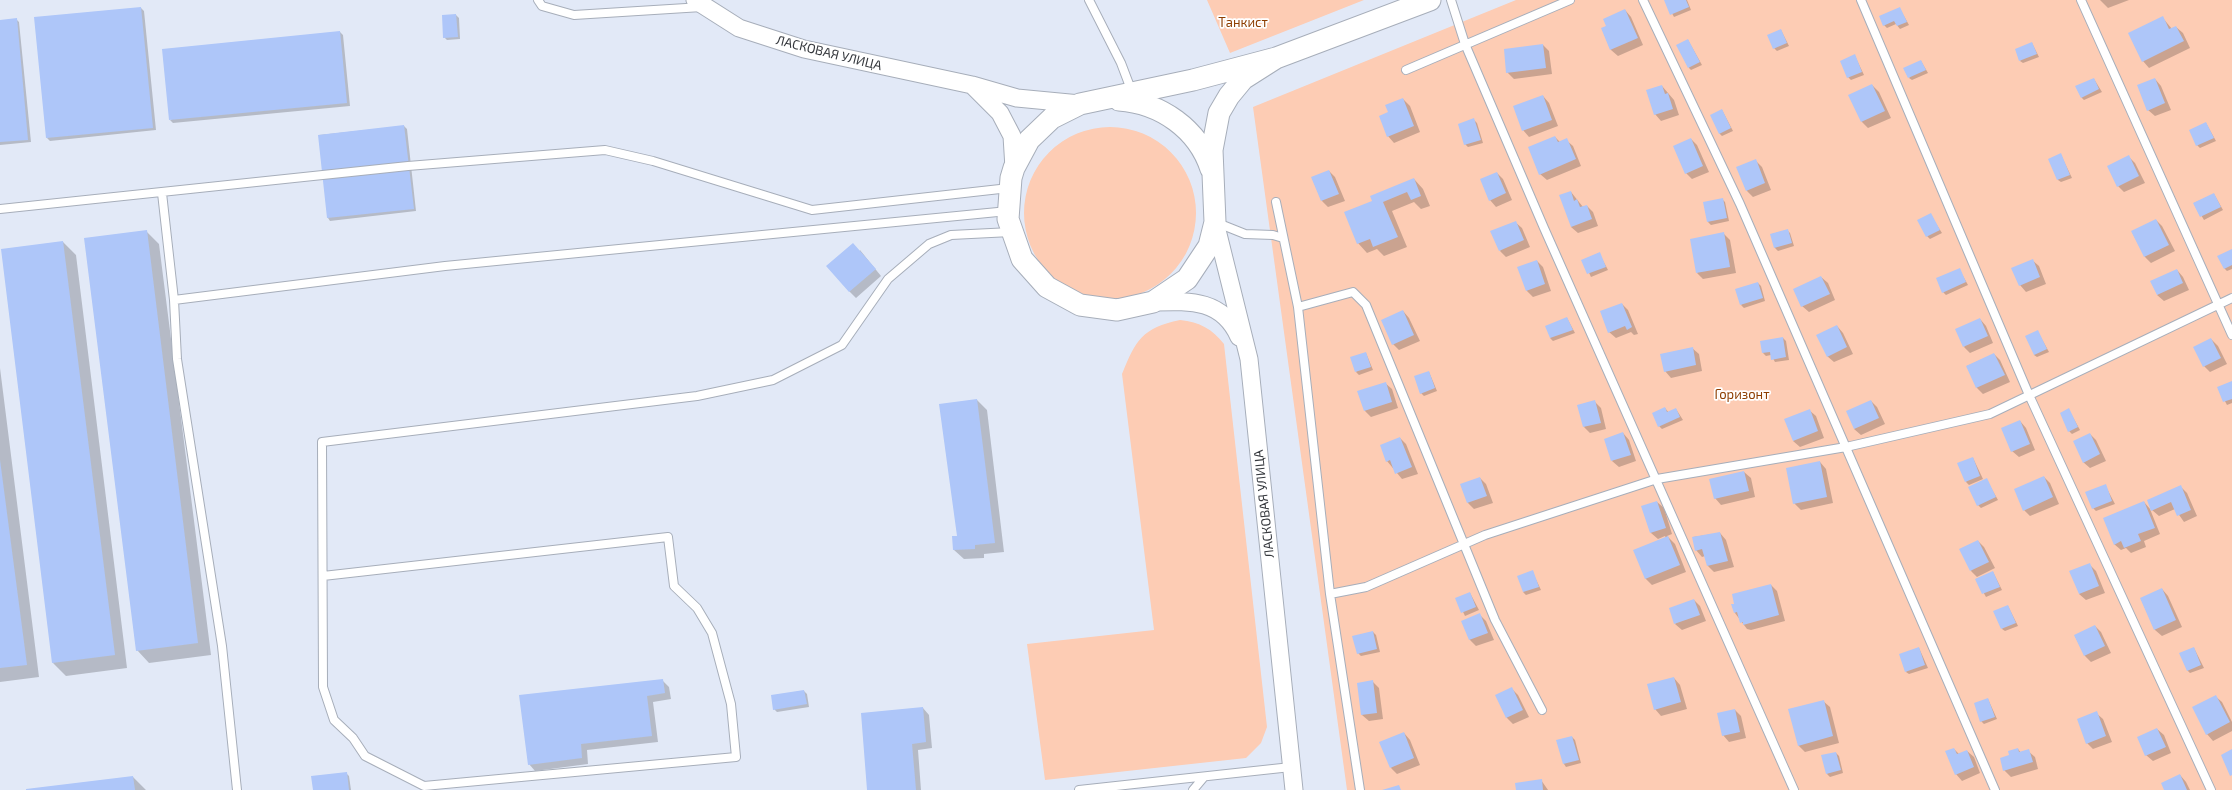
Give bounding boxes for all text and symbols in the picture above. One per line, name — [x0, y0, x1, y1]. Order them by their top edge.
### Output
park label: Танкист — [1218, 15, 1268, 31]
street label: ЛАСКОВАЯ УЛИЦА — [774, 32, 884, 74]
park label: Горизонт — [1714, 387, 1770, 403]
street label: ЛАСКОВАЯ УЛИЦА — [1251, 449, 1277, 559]

